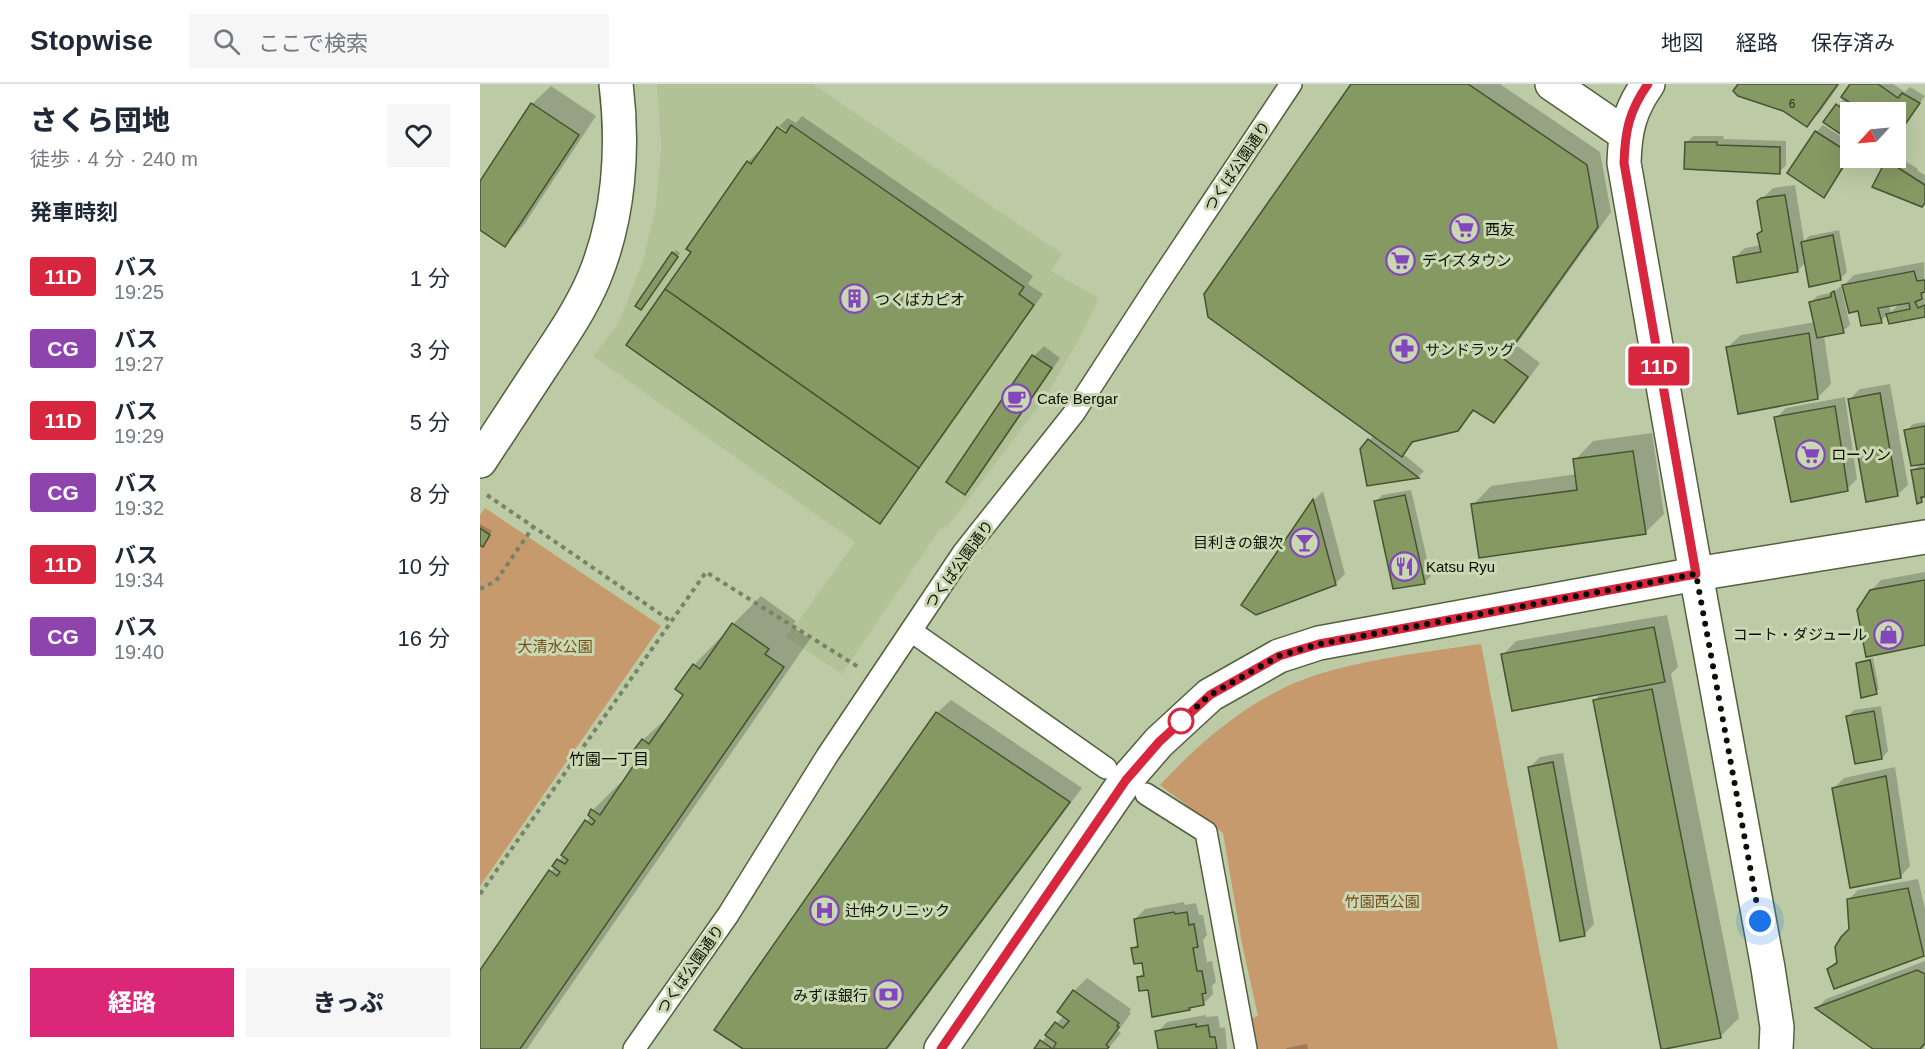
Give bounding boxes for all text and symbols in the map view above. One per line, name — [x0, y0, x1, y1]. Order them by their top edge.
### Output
search box — [189, 14, 609, 68]
text: Stopwise — [30, 25, 153, 56]
icon: search — [210, 25, 243, 58]
text: ここで検索 — [258, 31, 368, 56]
text: 地図 — [1661, 31, 1703, 54]
text: 経路 — [1736, 31, 1778, 54]
text: 保存済み — [1811, 31, 1895, 54]
house number: 6 — [1789, 97, 1796, 111]
north arrow — [1840, 102, 1906, 168]
map controls — [1840, 102, 1906, 168]
button: heart — [387, 104, 450, 167]
text: さくら団地 — [30, 105, 170, 136]
street label: つくば公園通り — [1201, 118, 1273, 214]
text: 徒歩 · 4 分 · 240 m — [30, 148, 198, 170]
text: 発車時刻 — [30, 200, 118, 225]
supermarket icon: 西友 — [1448, 213, 1480, 245]
place label: 西友 — [1485, 221, 1515, 238]
supermarket icon: デイズタウン — [1385, 244, 1417, 276]
place label: デイズタウン — [1422, 252, 1512, 269]
text: バス — [114, 255, 158, 280]
text: 11D — [44, 265, 82, 288]
text: 1 分 — [410, 266, 450, 291]
text: 19:25 — [114, 281, 164, 303]
building icon: つくばカピオ — [838, 283, 870, 315]
place label: つくばカピオ — [875, 291, 965, 308]
text: バス — [114, 327, 158, 352]
pharmacy icon: サンドラッグ — [1388, 333, 1420, 365]
text: CG — [47, 337, 79, 360]
text: 3 分 — [410, 338, 450, 363]
place label: サンドラッグ — [1425, 341, 1515, 358]
line badge: 11D — [1624, 346, 1694, 386]
text: 19:27 — [114, 353, 164, 375]
text: 11D — [1640, 355, 1678, 378]
cafe icon: Cafe Bergar — [1000, 382, 1032, 414]
place label: Cafe Bergar — [1037, 390, 1118, 407]
text: バス — [114, 399, 158, 424]
text: 11D — [44, 409, 82, 432]
text: 5 分 — [410, 410, 450, 435]
text: 19:29 — [114, 425, 164, 447]
supermarket icon: ローソン — [1794, 438, 1826, 470]
place label: ローソン — [1831, 446, 1891, 463]
text: バス — [114, 471, 158, 496]
text: CG — [47, 481, 79, 504]
text: 8 分 — [410, 482, 450, 507]
text: 19:32 — [114, 497, 164, 519]
street label: つくば公園通り — [921, 517, 997, 611]
bar icon: 目利きの銀次 — [1288, 526, 1320, 558]
place label: 目利きの銀次 — [1193, 534, 1283, 551]
text: バス — [114, 543, 158, 568]
restaurant icon: Katsu Ryu — [1389, 550, 1421, 582]
text: 11D — [44, 553, 82, 576]
text: 10 分 — [397, 554, 450, 579]
place label: Katsu Ryu — [1426, 558, 1495, 575]
text: 19:34 — [114, 569, 164, 591]
text: バス — [114, 615, 158, 640]
shop icon: コート・ダジュール — [1872, 618, 1904, 650]
text: CG — [47, 625, 79, 648]
text: 16 分 — [397, 626, 450, 651]
place label: コート・ダジュール — [1733, 626, 1867, 643]
park label: 大清水公園 — [517, 638, 593, 655]
text: 19:40 — [114, 641, 164, 663]
unlabelled marker — [1168, 708, 1194, 734]
district label: 竹園一丁目 — [569, 751, 649, 768]
park label: 竹園西公園 — [1344, 893, 1420, 910]
hospital icon: 辻仲クリニック — [808, 894, 840, 926]
place label: 辻仲クリニック — [845, 902, 950, 919]
your location — [1745, 906, 1775, 936]
street label: つくば公園通り — [653, 921, 727, 1017]
button: 経路 — [30, 968, 234, 1037]
button: きっぷ — [246, 968, 450, 1037]
bank icon: みずほ銀行 — [873, 979, 905, 1011]
place label: みずほ銀行 — [793, 987, 868, 1004]

